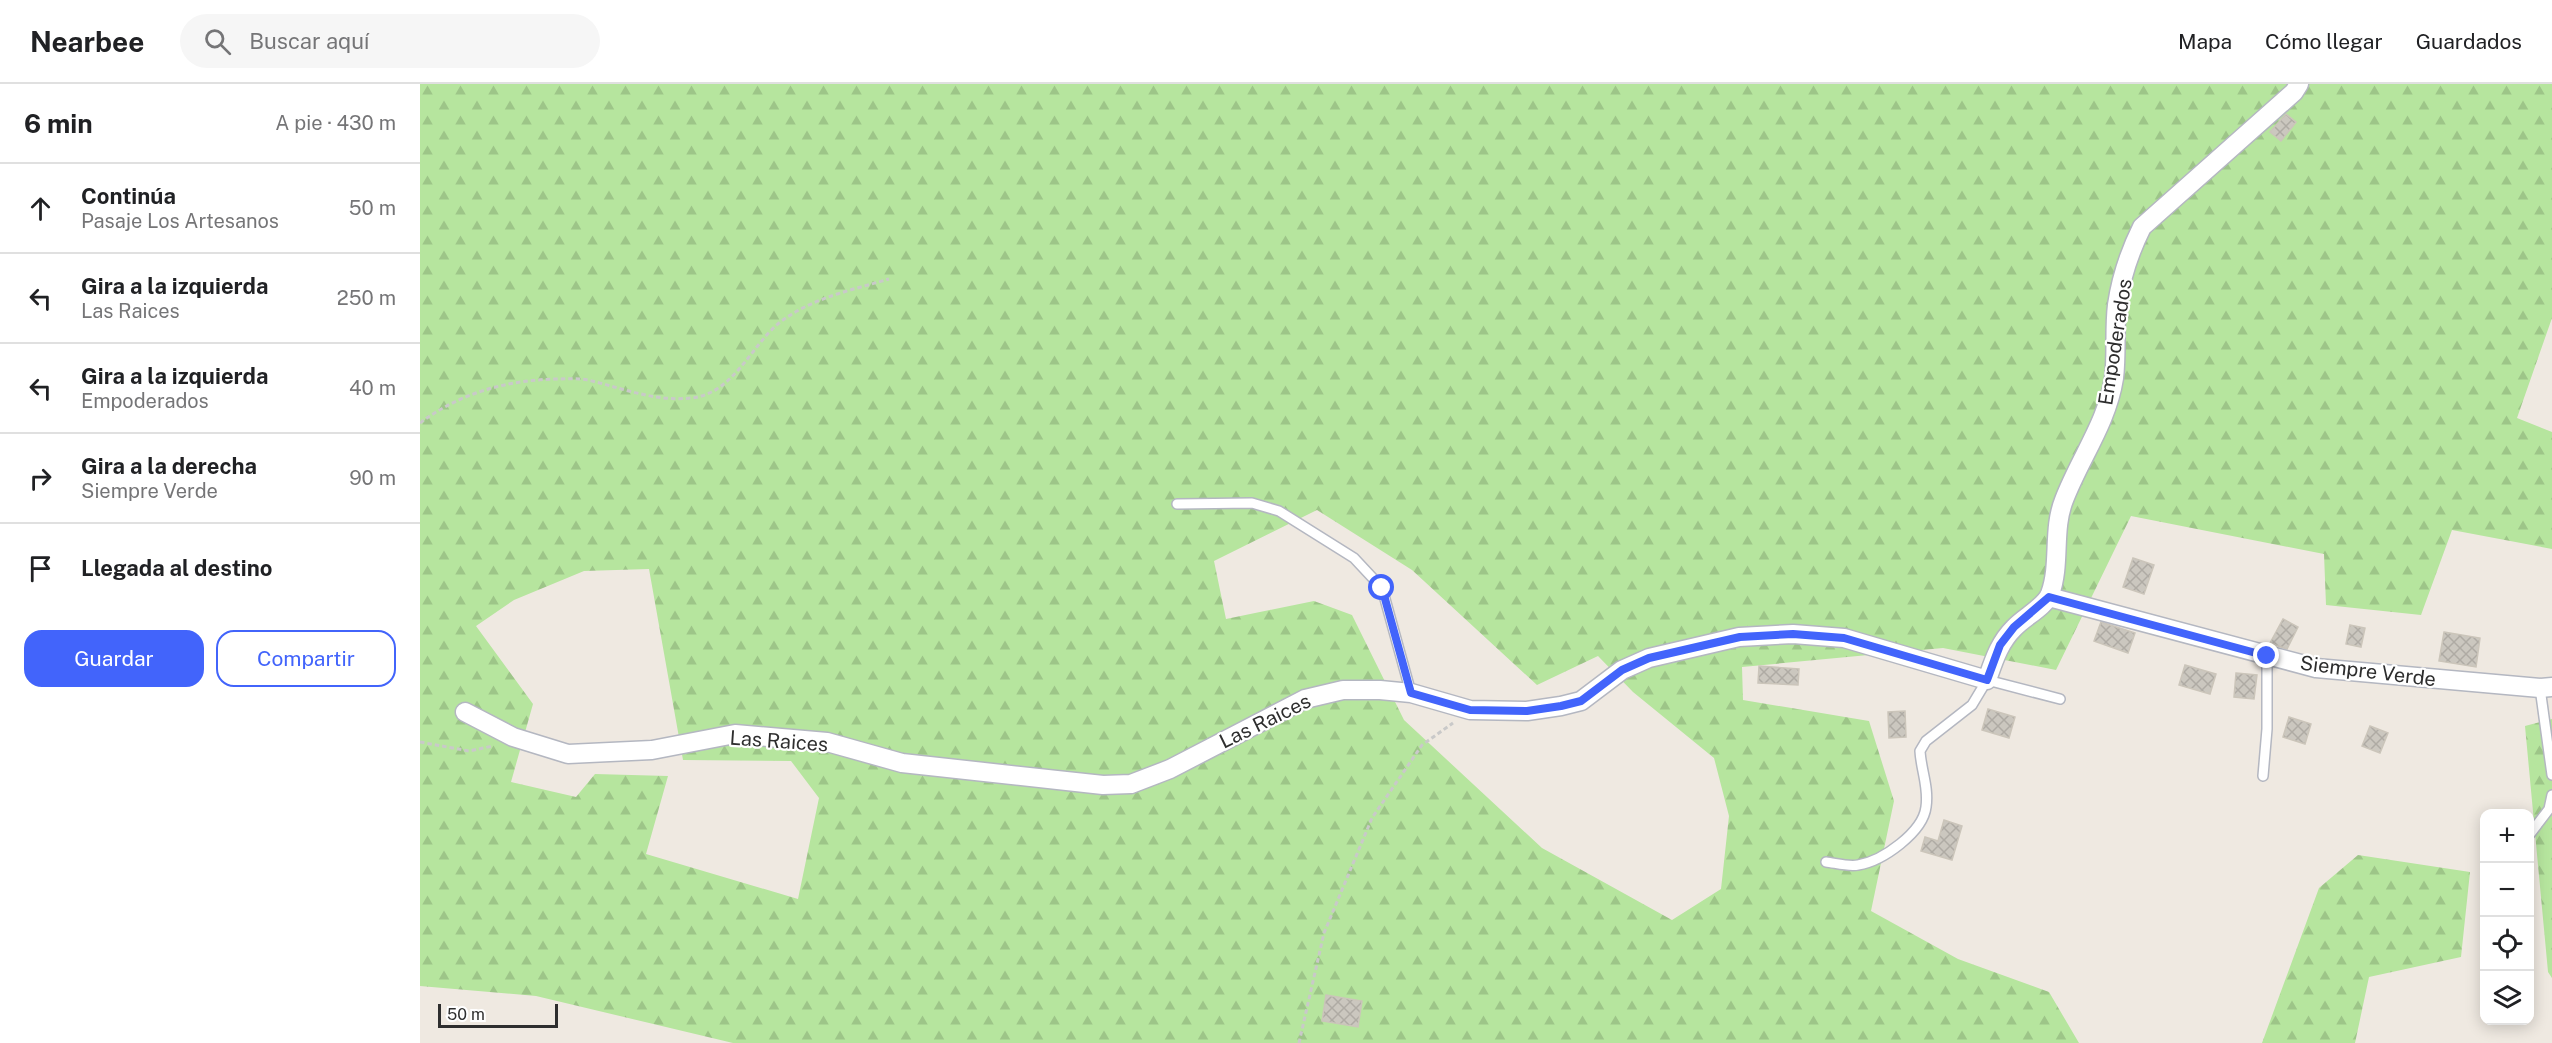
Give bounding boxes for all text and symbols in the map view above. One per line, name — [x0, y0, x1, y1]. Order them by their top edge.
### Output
search box — [180, 14, 600, 68]
text: Nearbee — [30, 25, 144, 58]
icon: search — [201, 25, 234, 58]
text: Buscar aquí — [249, 28, 369, 54]
text: Mapa — [2178, 29, 2232, 54]
text: Cómo llegar — [2265, 29, 2383, 54]
text: Guardados — [2416, 29, 2522, 54]
text: 6 min — [24, 108, 93, 139]
text: A pie · 430 m — [275, 111, 396, 135]
text: Continúa — [81, 183, 176, 209]
icon: ahead — [24, 192, 57, 225]
text: 50 m — [349, 196, 396, 220]
text: Pasaje Los Artesanos — [81, 209, 279, 233]
text: Gira a la izquierda — [81, 273, 268, 299]
street label: Empoderados — [2093, 277, 2137, 407]
icon: left — [24, 282, 57, 315]
text: 250 m — [337, 286, 396, 310]
text: Las Raices — [81, 299, 180, 323]
text: Gira a la izquierda — [81, 363, 268, 389]
icon: left — [24, 372, 57, 405]
text: 40 m — [349, 376, 396, 400]
text: Empoderados — [81, 389, 209, 413]
text: Gira a la derecha — [81, 453, 257, 479]
icon: right — [24, 462, 57, 495]
text: 90 m — [349, 466, 396, 490]
text: Siempre Verde — [81, 479, 218, 503]
icon: arrive — [24, 552, 57, 585]
text: Llegada al destino — [81, 555, 272, 581]
route start — [1368, 574, 1394, 600]
button: Guardar — [24, 630, 204, 687]
button: Compartir — [216, 630, 396, 687]
route end — [2253, 642, 2279, 668]
street label: Siempre Verde — [2299, 651, 2437, 691]
street label: Las Raices — [1215, 689, 1315, 753]
street label: Las Raices — [729, 726, 829, 756]
map controls — [2480, 809, 2534, 1025]
button: + — [2480, 809, 2534, 863]
button: − — [2480, 863, 2534, 917]
button: locate — [2480, 917, 2534, 971]
button: layers — [2480, 971, 2534, 1025]
scale bar — [438, 1001, 558, 1028]
text: 50 m — [447, 1005, 485, 1024]

